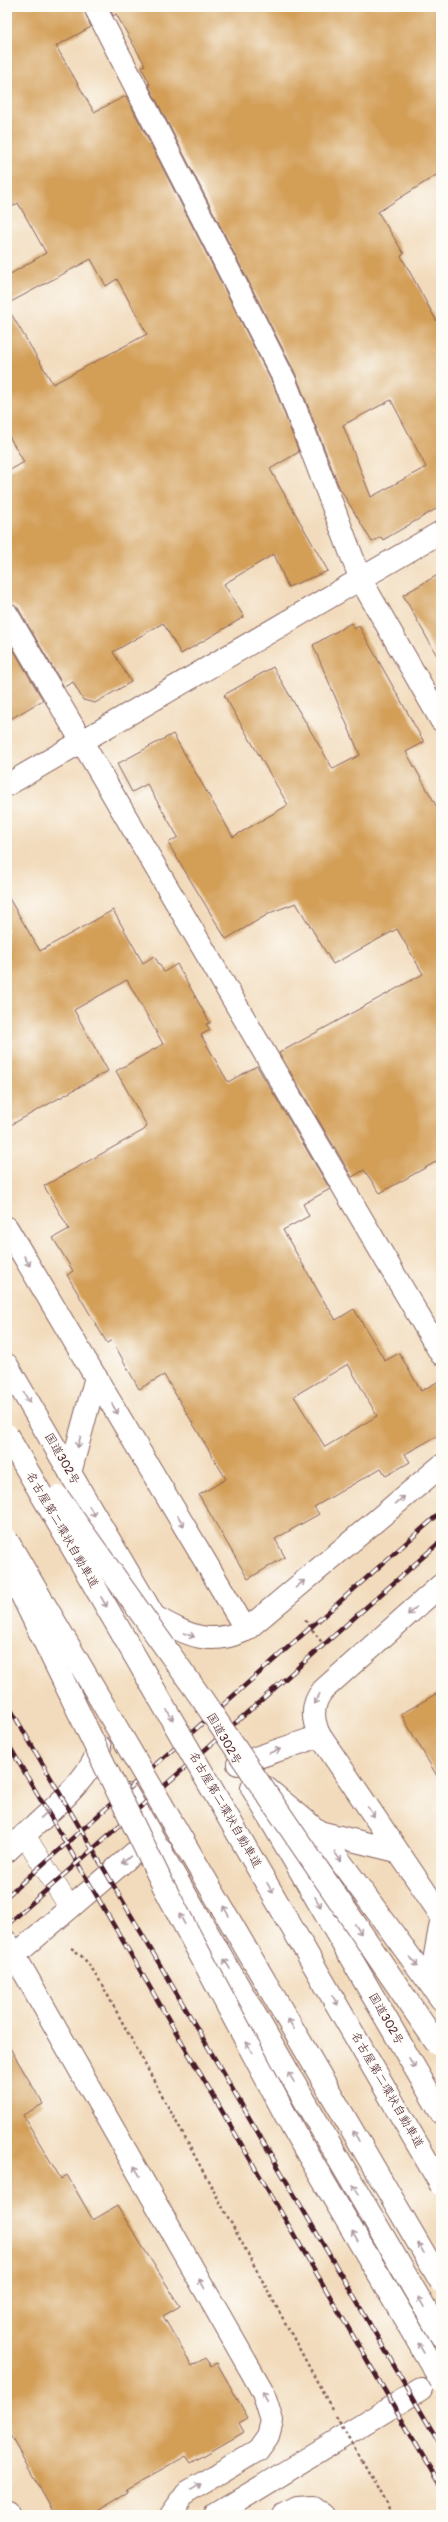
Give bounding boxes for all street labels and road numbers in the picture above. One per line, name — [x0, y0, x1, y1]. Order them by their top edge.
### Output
street label: 国道302号 — [41, 1430, 83, 1488]
street label: 名古屋第二環状自動車道 — [23, 1469, 101, 1591]
street label: 国道302号 — [203, 1710, 245, 1768]
street label: 名古屋第二環状自動車道 — [186, 1749, 264, 1871]
street label: 国道302号 — [365, 1990, 407, 2048]
street label: 名古屋第二環状自動車道 — [348, 2029, 426, 2151]

